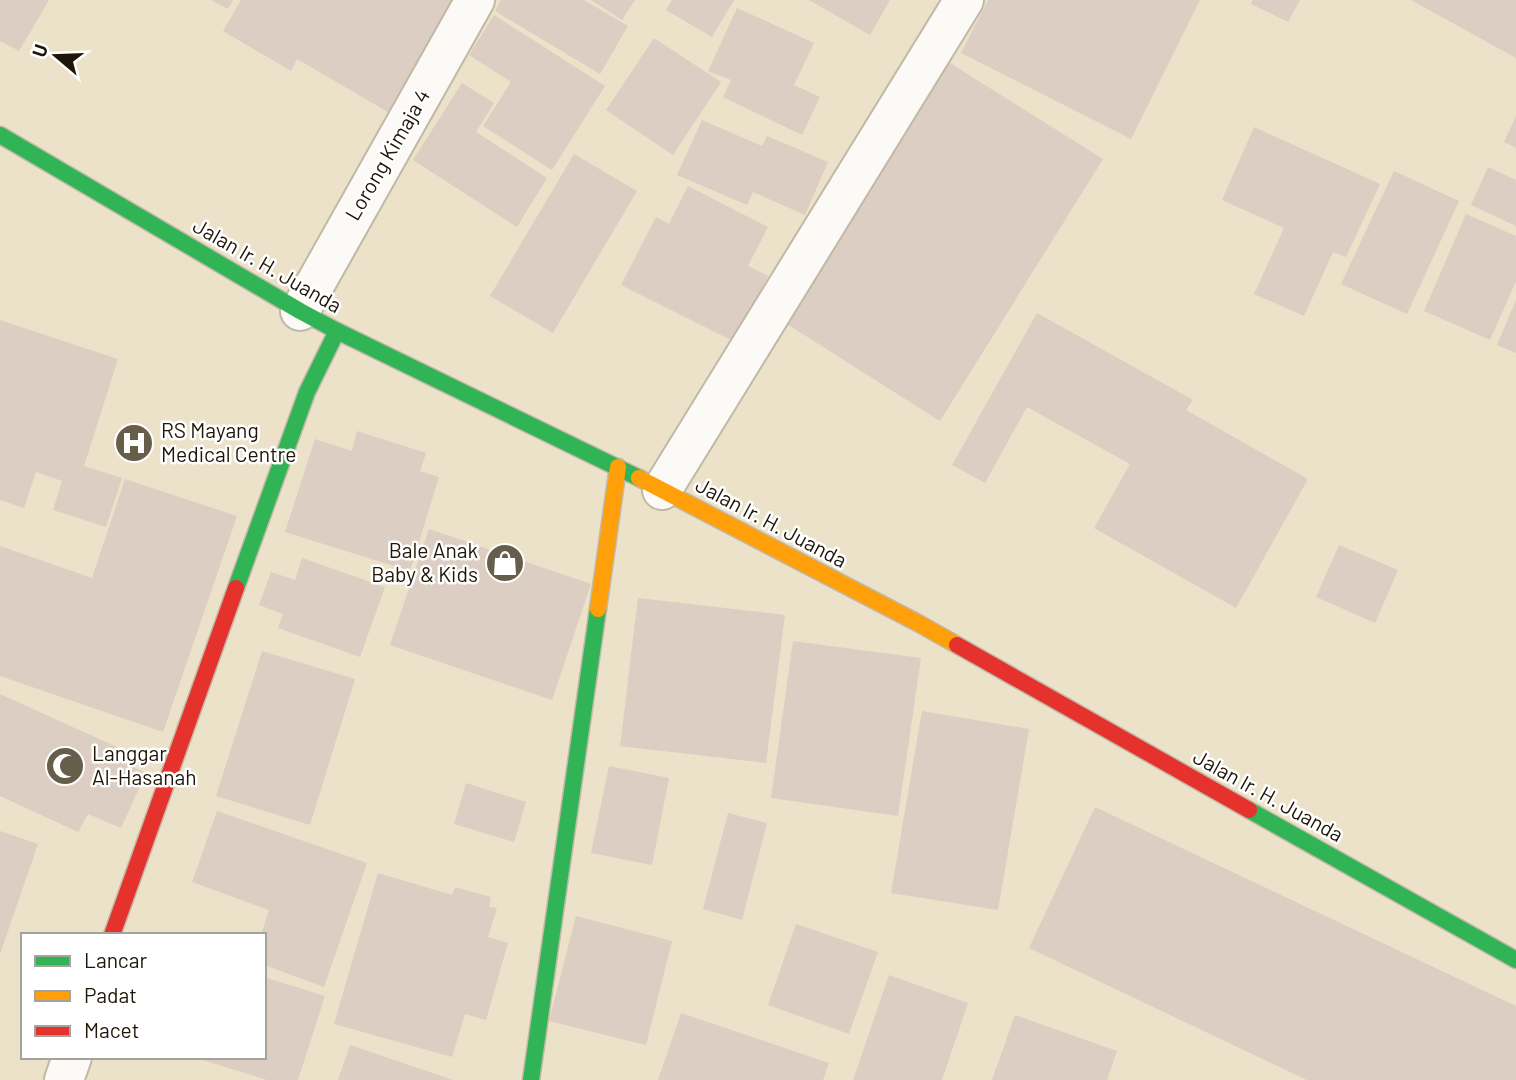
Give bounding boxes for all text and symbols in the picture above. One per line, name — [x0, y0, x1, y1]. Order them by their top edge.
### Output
north arrow — [21, 21, 91, 91]
text: U — [27, 41, 52, 60]
street label: Lorong Kimaja 4 — [339, 84, 434, 224]
street label: Jalan Ir. H. Juanda — [189, 212, 347, 317]
place label: RS Mayang Medical Centre — [161, 417, 296, 466]
hospital icon: RS Mayang Medical Centre — [113, 422, 155, 464]
street label: Jalan Ir. H. Juanda — [692, 471, 852, 572]
place label: Bale Anak Baby & Kids — [371, 537, 478, 586]
shop icon: Bale Anak Baby & Kids — [484, 542, 526, 584]
place label: Langgar Al-Hasanah — [92, 740, 197, 789]
street label: Jalan Ir. H. Juanda — [1189, 743, 1348, 846]
mosque icon: Langgar Al-Hasanah — [44, 745, 86, 787]
legend — [21, 933, 266, 1059]
text: Lancar — [84, 947, 147, 972]
text: Padat — [84, 982, 137, 1007]
text: Macet — [84, 1017, 139, 1042]

